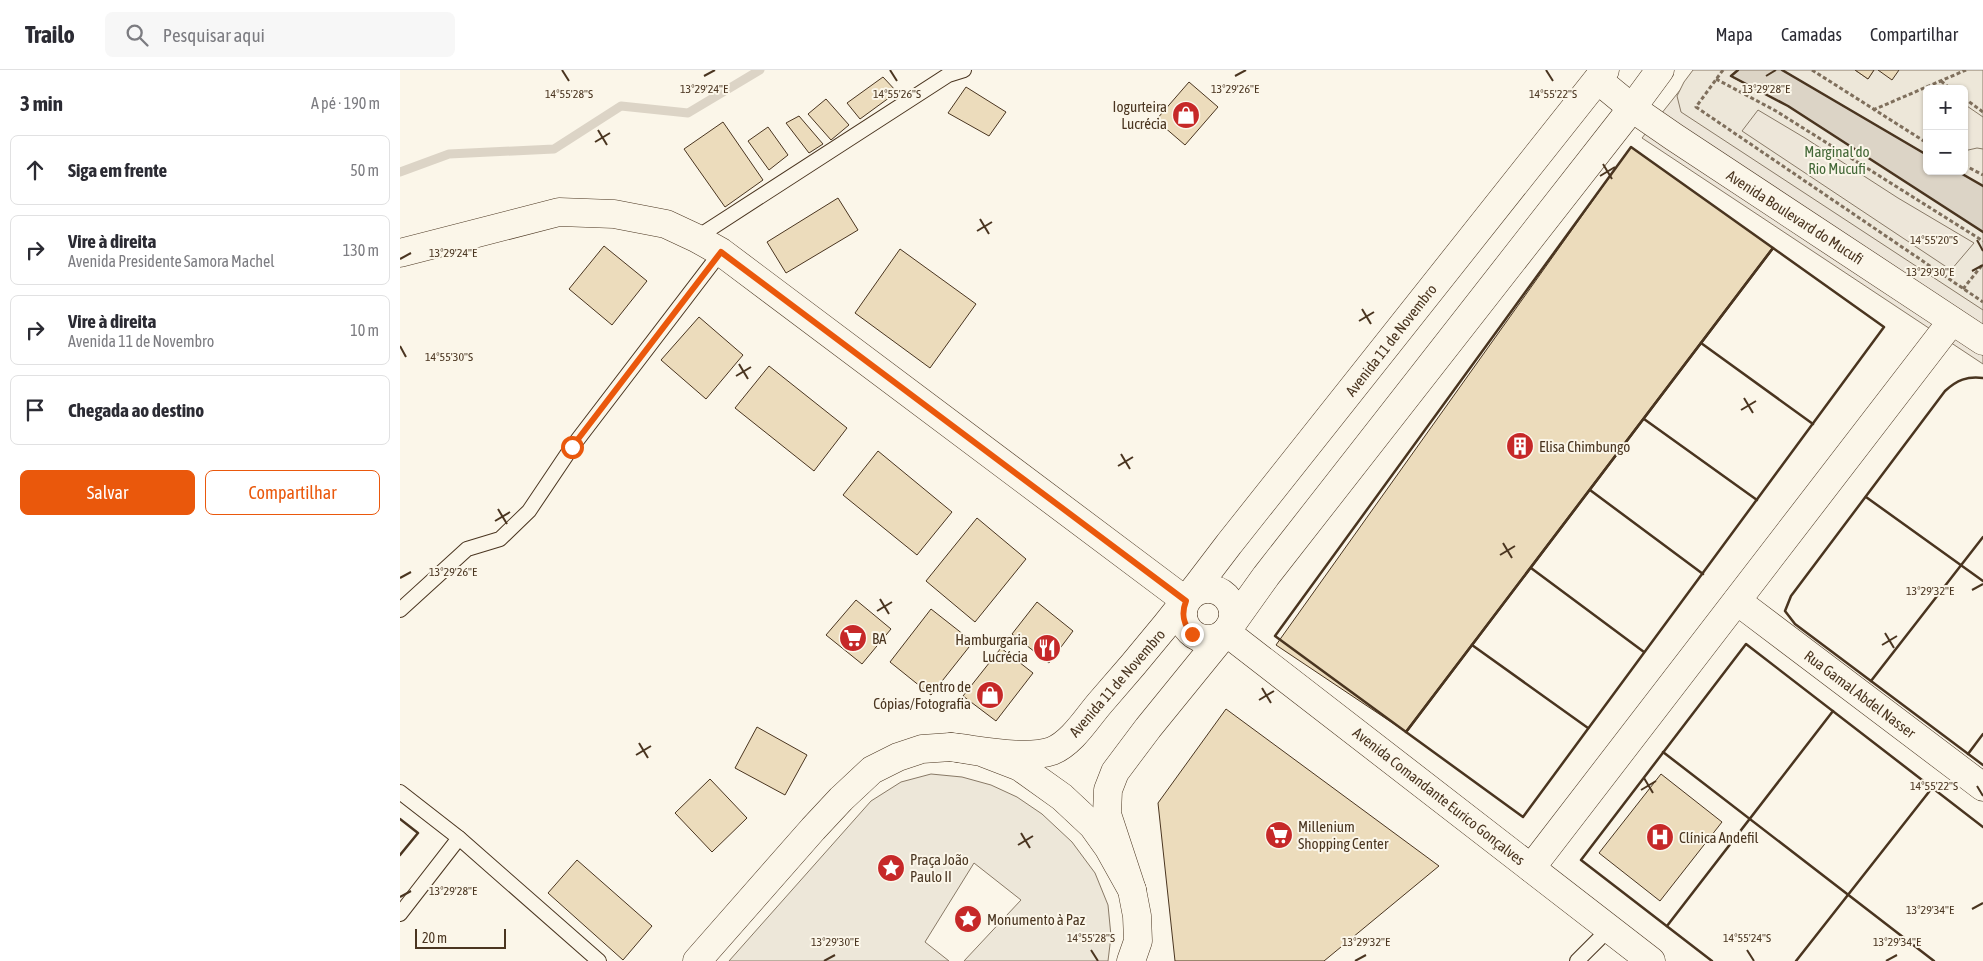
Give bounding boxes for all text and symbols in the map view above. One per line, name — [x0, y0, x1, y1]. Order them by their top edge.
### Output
search box — [105, 12, 455, 57]
text: Trailo — [25, 21, 75, 48]
icon: search — [123, 21, 151, 49]
text: Pesquisar aqui — [163, 24, 265, 46]
text: Mapa — [1716, 24, 1753, 45]
text: Camadas — [1781, 24, 1842, 45]
text: Compartilhar — [1870, 24, 1958, 45]
text: 13°29'24"E — [680, 82, 728, 96]
text: 13°29'26"E — [1211, 82, 1259, 96]
text: 13°29'28"E — [1742, 82, 1790, 96]
map controls — [1923, 85, 1968, 175]
button: + — [1923, 85, 1968, 130]
text: 14°55'28"S — [545, 87, 593, 101]
text: 14°55'26"S — [873, 87, 921, 101]
text: 14°55'22"S — [1529, 87, 1577, 101]
text: 3 min — [20, 91, 63, 115]
text: A pé · 190 m — [311, 94, 380, 112]
place label: Iogurteira Lucrécia — [1113, 98, 1167, 132]
shop icon: Iogurteira Lucrécia — [1171, 100, 1201, 130]
button: − — [1923, 130, 1968, 175]
park label: Marginal do Rio Mucufi — [1804, 143, 1870, 177]
icon: ahead — [21, 156, 49, 184]
text: Siga em frente — [68, 159, 167, 181]
text: 50 m — [350, 161, 379, 179]
street label: Avenida Boulevard do Mucufi — [1724, 166, 1866, 268]
text: Vire à direita — [68, 230, 156, 252]
text: 14°55'20"S — [1910, 233, 1958, 247]
icon: right — [21, 236, 49, 264]
text: 130 m — [343, 241, 379, 259]
text: 13°29'24"E — [429, 246, 477, 260]
text: Avenida Presidente Samora Machel — [68, 252, 274, 270]
text: 13°29'30"E — [1906, 265, 1954, 279]
street label: Avenida 11 de Novembro — [1342, 281, 1440, 399]
text: Vire à direita — [68, 310, 156, 332]
icon: right — [21, 316, 49, 344]
text: 10 m — [350, 321, 379, 339]
text: Avenida 11 de Novembro — [68, 332, 214, 350]
text: 14°55'30"S — [425, 350, 473, 364]
icon: arrive — [21, 396, 49, 424]
text: Chegada ao destino — [68, 399, 204, 421]
building icon: Elisa Chimbungo — [1505, 431, 1535, 461]
route start — [561, 436, 584, 459]
place label: Elisa Chimbungo — [1539, 438, 1630, 455]
button: Salvar — [20, 470, 195, 515]
button: Compartilhar — [205, 470, 380, 515]
text: 13°29'26"E — [429, 565, 477, 579]
text: 13°29'32"E — [1906, 584, 1954, 598]
supermarket icon: BA — [838, 623, 868, 653]
route end — [1181, 623, 1204, 646]
street label: Avenida 11 de Novembro — [1066, 626, 1168, 740]
place label: BA — [872, 630, 887, 647]
place label: Hamburgaria Lucrécia — [955, 631, 1028, 665]
restaurant icon: Hamburgaria Lucrécia — [1032, 633, 1062, 663]
street label: Rua Gamal Abdel Nasser — [1801, 647, 1919, 742]
place label: Centro de Cópias/Fotografia — [873, 678, 971, 712]
shop icon: Centro de Cópias/Fotografia — [975, 680, 1005, 710]
street label: Avenida Comandante Eurico Gonçalves — [1350, 724, 1528, 868]
text: 14°55'22"S — [1910, 779, 1958, 793]
place label: Millenium Shopping Center — [1298, 818, 1389, 852]
supermarket icon: Millenium Shopping Center — [1264, 820, 1294, 850]
hospital icon: Clínica Andefil — [1645, 822, 1675, 852]
place label: Clínica Andefil — [1679, 829, 1759, 846]
place label: Praça João Paulo II — [910, 851, 969, 885]
place icon: Praça João Paulo II — [876, 853, 906, 883]
text: 13°29'28"E — [429, 884, 477, 898]
text: 13°29'34"E — [1906, 903, 1954, 917]
place icon: Monumento à Paz — [953, 904, 983, 934]
place label: Monumento à Paz — [987, 911, 1086, 928]
scale bar — [415, 926, 506, 949]
text: 20 m — [422, 930, 447, 946]
text: 14°55'28"S — [1067, 931, 1115, 945]
text: 14°55'24"S — [1723, 931, 1771, 945]
text: 13°29'30"E — [811, 935, 859, 949]
text: 13°29'32"E — [1342, 935, 1390, 949]
text: 13°29'34"E — [1873, 935, 1921, 949]

